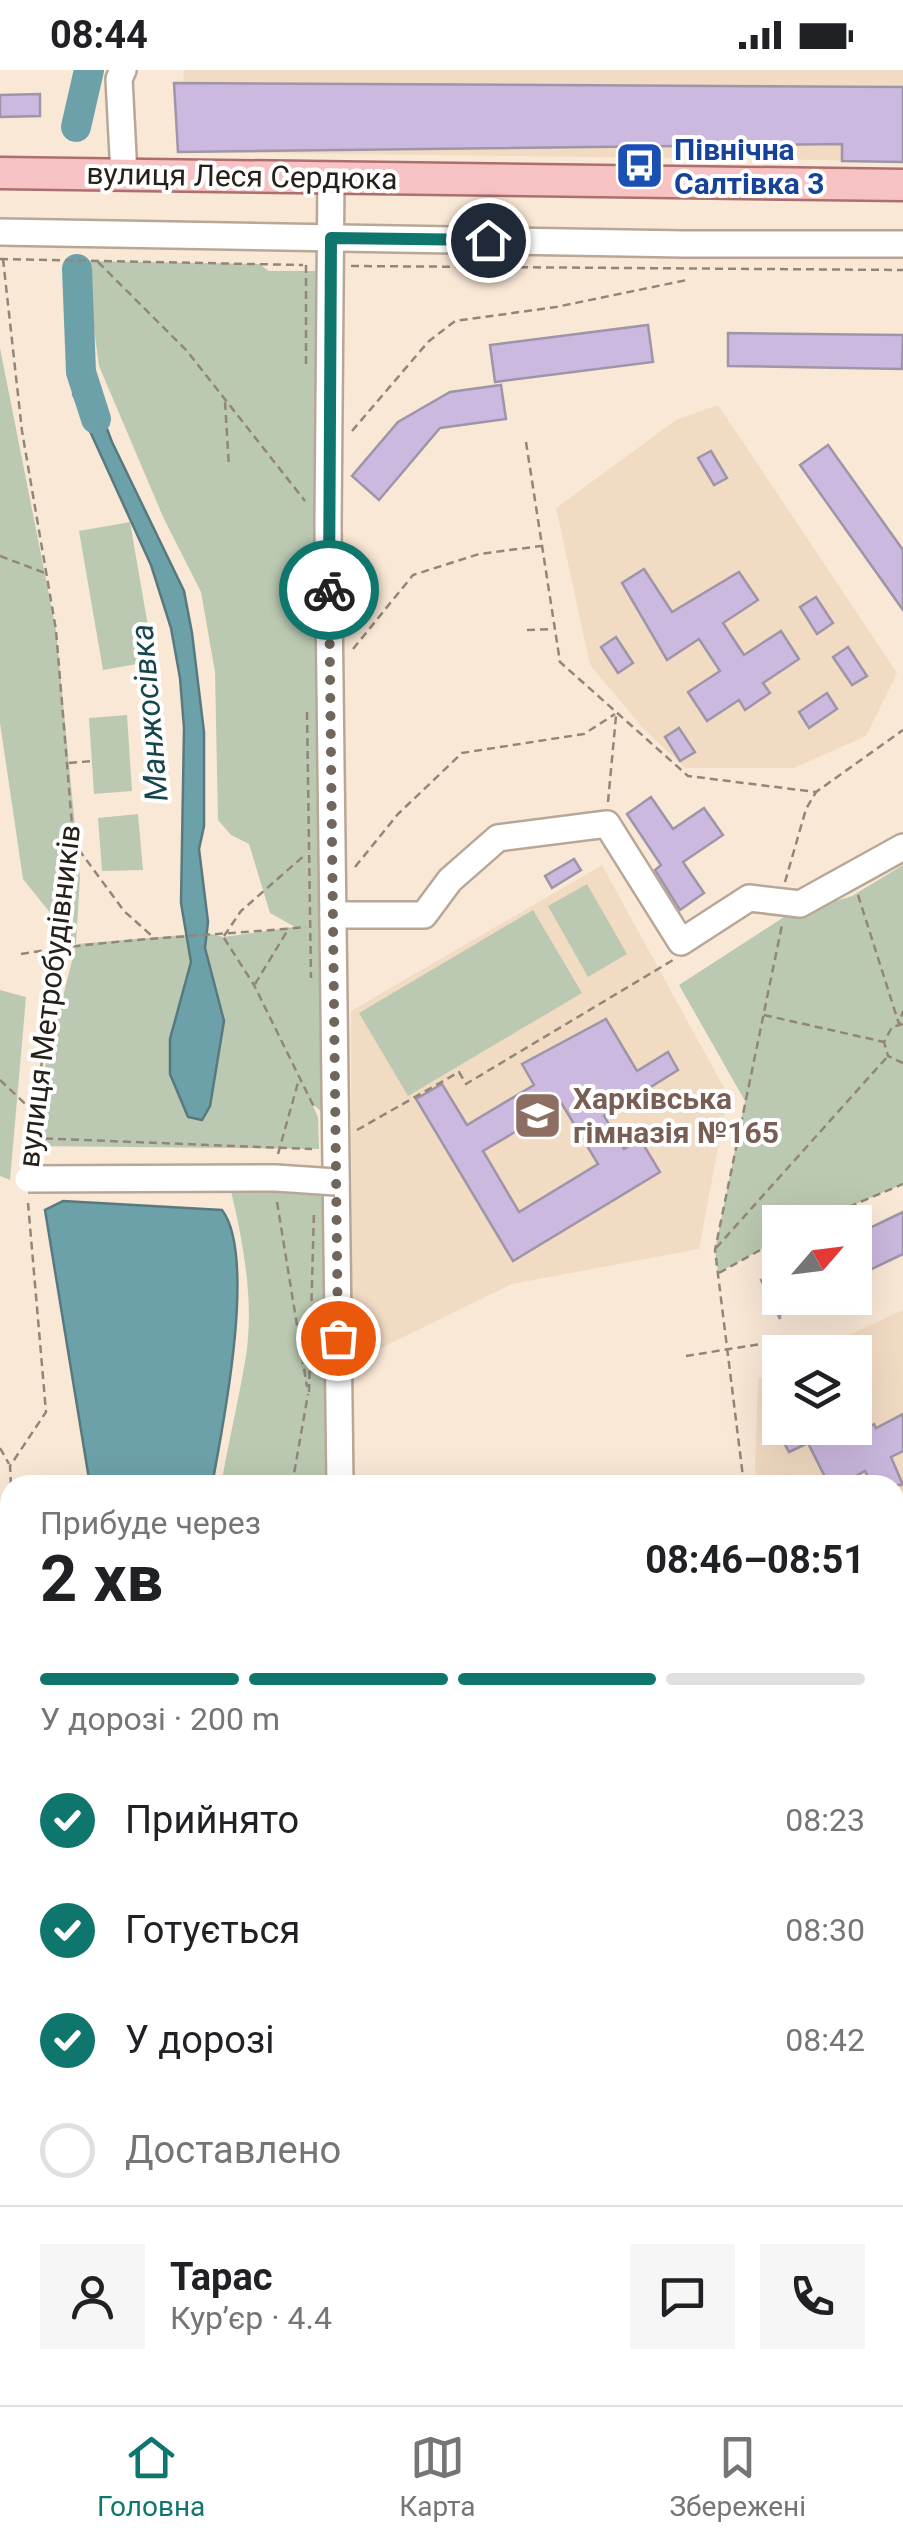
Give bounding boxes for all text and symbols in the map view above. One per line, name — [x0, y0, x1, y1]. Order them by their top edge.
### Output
text: 08:44 — [50, 13, 148, 57]
place label: Північна Салтівка 3 — [674, 132, 825, 201]
bus stop icon: Північна Салтівка 3 — [613, 140, 665, 192]
street label: вулиця Леся Сердюка — [86, 156, 398, 196]
pin — [446, 198, 531, 283]
icon: home — [461, 213, 516, 268]
courier — [279, 540, 379, 640]
icon: bike — [302, 563, 357, 618]
water label: Манжосівка — [122, 623, 176, 803]
street label: вулиця Метробудівників — [11, 823, 87, 1169]
place label: Харківська гімназія №165 — [573, 1081, 779, 1150]
school or university icon: Харківська гімназія №165 — [512, 1089, 564, 1141]
north arrow — [762, 1205, 872, 1315]
map controls — [762, 1205, 872, 1445]
pin — [296, 1296, 381, 1381]
icon: bag — [311, 1311, 366, 1366]
button: layers — [762, 1335, 872, 1445]
text: Прибуде через — [40, 1504, 261, 1542]
text: 08:46–08:51 — [645, 1538, 865, 1582]
text: 2 хв — [40, 1541, 163, 1617]
text: У дорозі · 200 m — [40, 1700, 280, 1738]
icon: check — [40, 1793, 95, 1848]
text: Прийнято — [125, 1798, 299, 1842]
text: 08:23 — [785, 1801, 865, 1839]
icon: check — [40, 1903, 95, 1958]
text: Готується — [125, 1908, 300, 1952]
text: 08:30 — [785, 1911, 865, 1949]
icon: check — [40, 2013, 95, 2068]
text: У дорозі — [125, 2018, 274, 2062]
text: 08:42 — [785, 2021, 865, 2059]
text: Доставлено — [125, 2128, 341, 2172]
button: person — [40, 2244, 145, 2349]
button: chat — [630, 2244, 735, 2349]
button: phone — [760, 2244, 865, 2349]
text: Тарас — [170, 2255, 273, 2299]
text: Кур’єр · 4.4 — [170, 2299, 332, 2337]
tab: Головна — [97, 2430, 205, 2523]
tab: Карта — [399, 2430, 476, 2523]
tab: Збережені — [669, 2430, 806, 2523]

